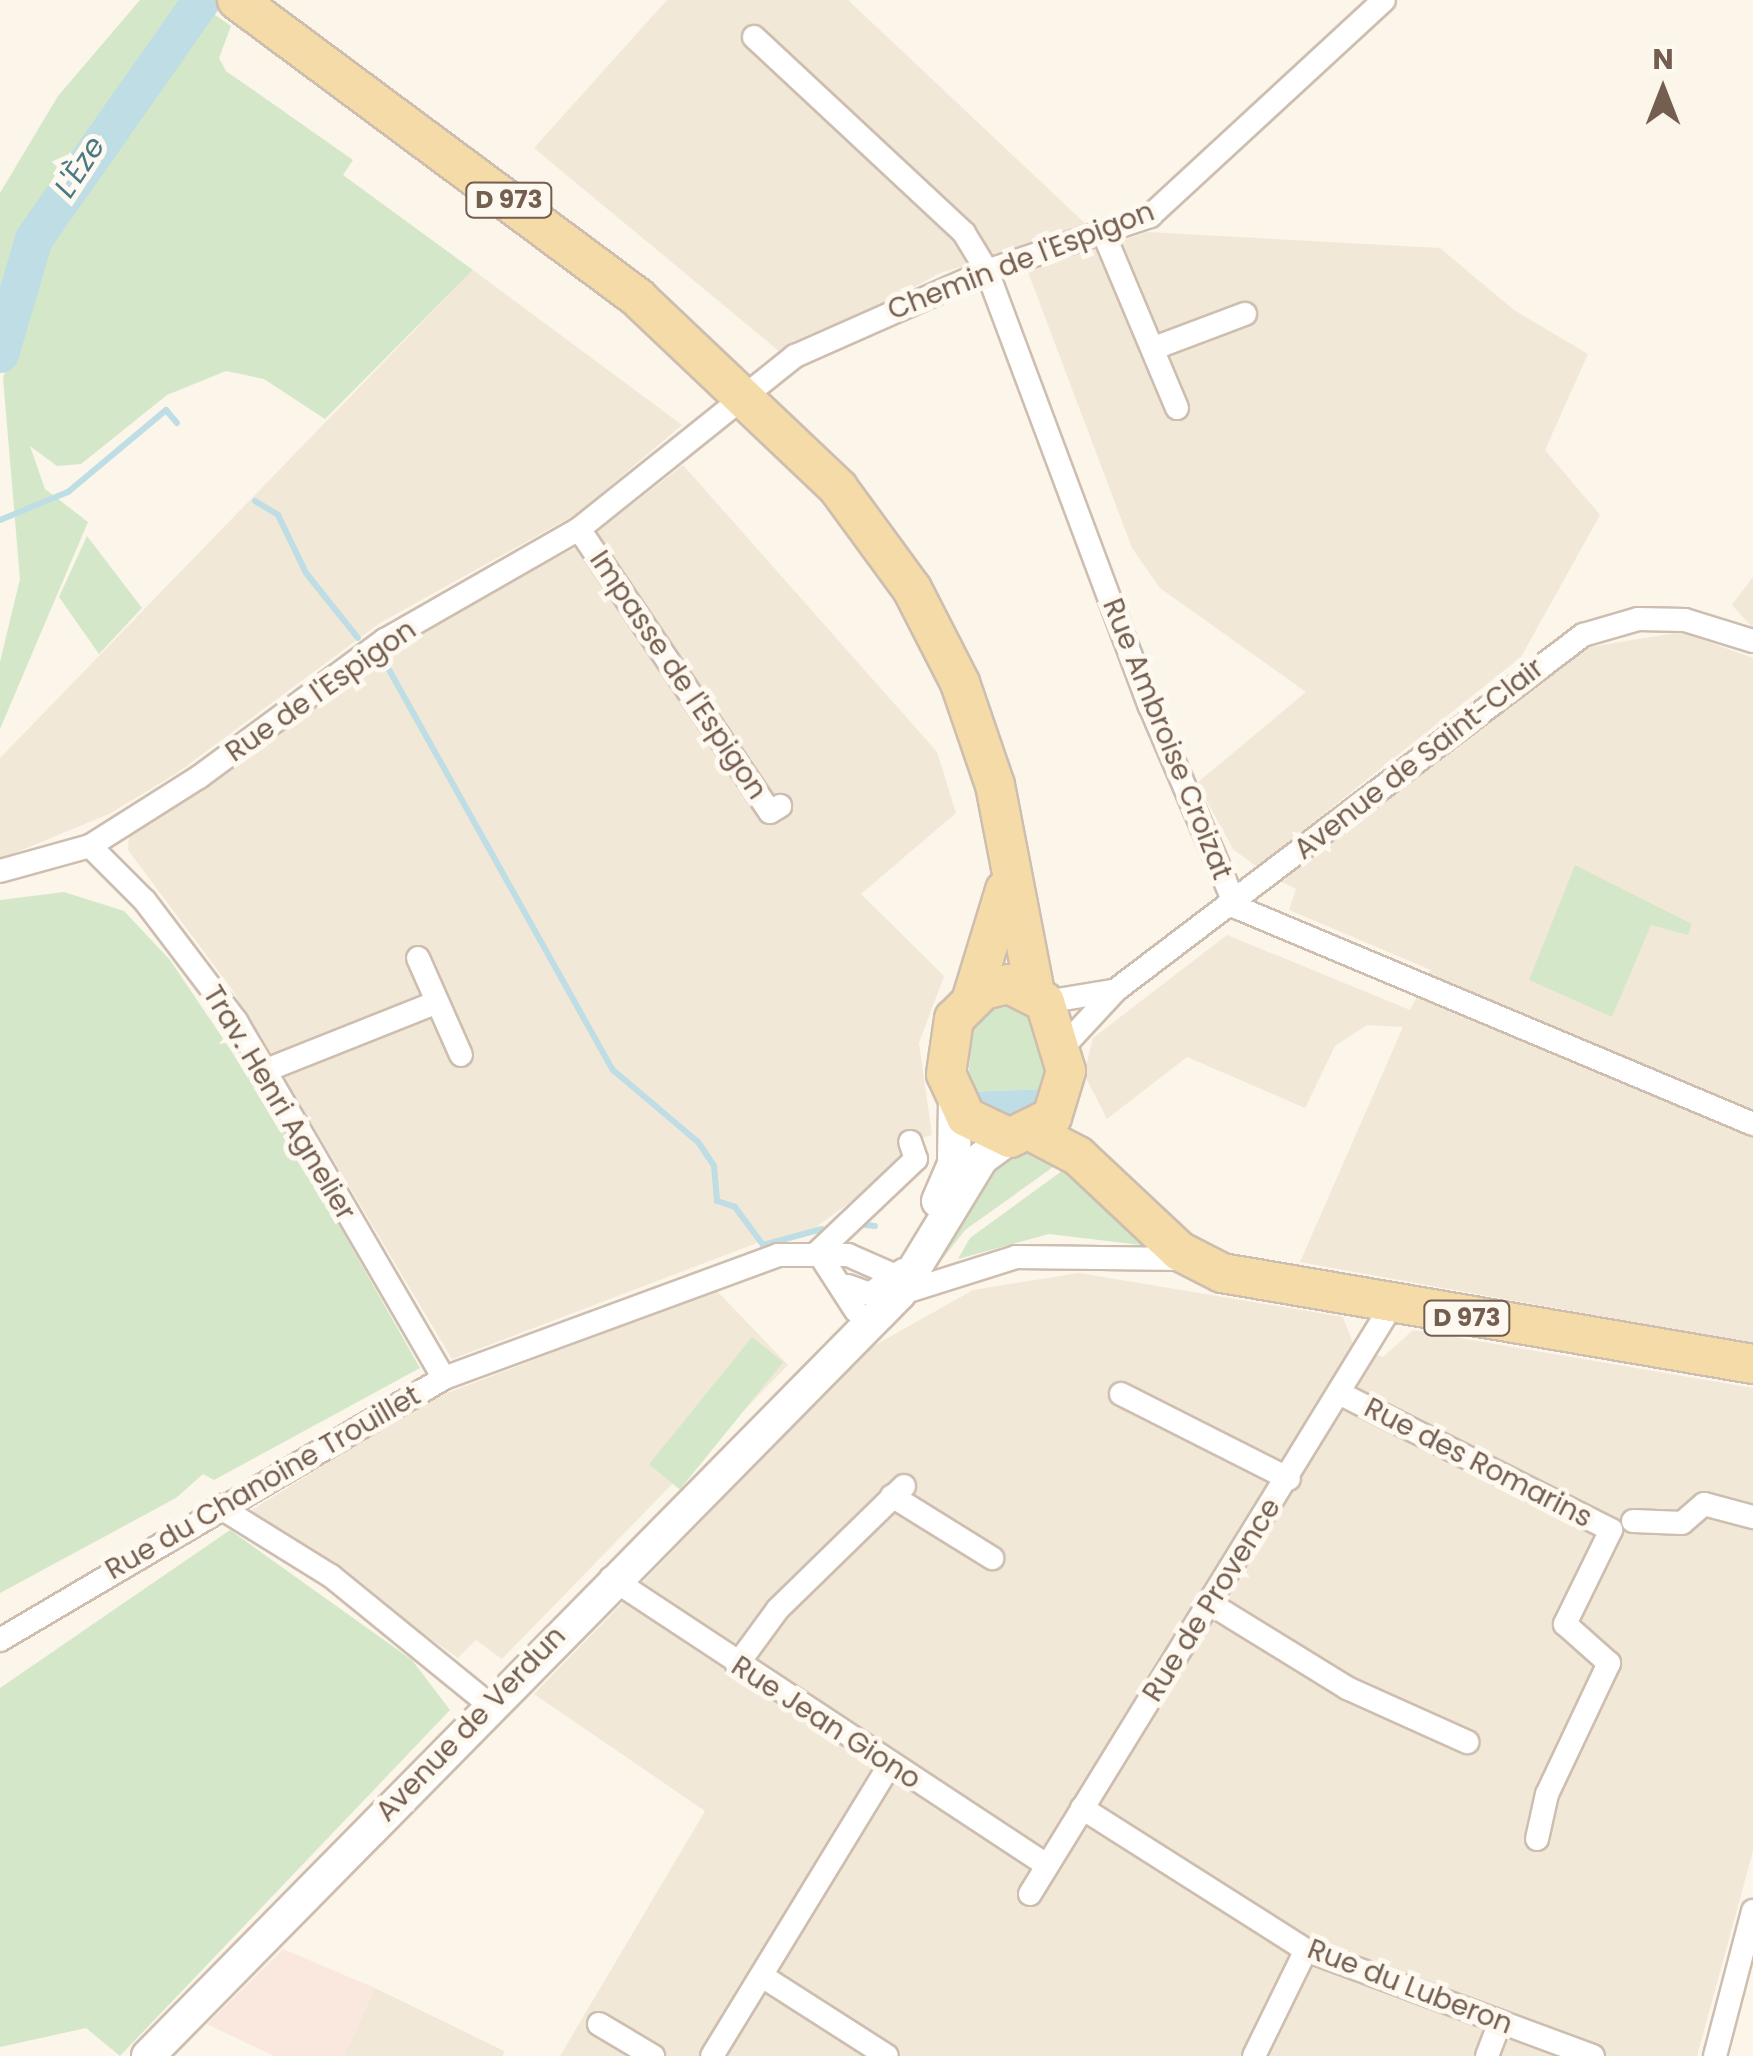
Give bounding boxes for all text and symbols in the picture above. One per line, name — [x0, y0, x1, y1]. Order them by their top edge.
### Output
north arrow — [1613, 40, 1713, 140]
text: N — [1652, 40, 1674, 79]
water label: L'Èze — [47, 130, 113, 204]
road number: D 973 — [464, 180, 554, 220]
street label: Chemin de l'Espigon — [883, 195, 1159, 327]
street label: Impasse de l'Espigon — [582, 544, 774, 806]
street label: Rue Ambroise Croizat — [1095, 594, 1239, 884]
street label: Rue de l'Espigon — [219, 613, 423, 769]
street label: Avenue de Saint-Clair — [1288, 651, 1550, 867]
street label: Trav. Henri Agnelier — [196, 980, 362, 1226]
road number: D 973 — [1422, 1298, 1512, 1338]
street label: Rue du Chanoine Trouillet — [100, 1379, 426, 1587]
street label: Rue des Romarins — [1359, 1391, 1597, 1535]
street label: Rue de Provence — [1136, 1492, 1288, 1708]
street label: Avenue de Verdun — [369, 1620, 573, 1828]
street label: Rue Jean Giono — [725, 1649, 927, 1797]
street label: Rue du Luberon — [1303, 1932, 1517, 2042]

